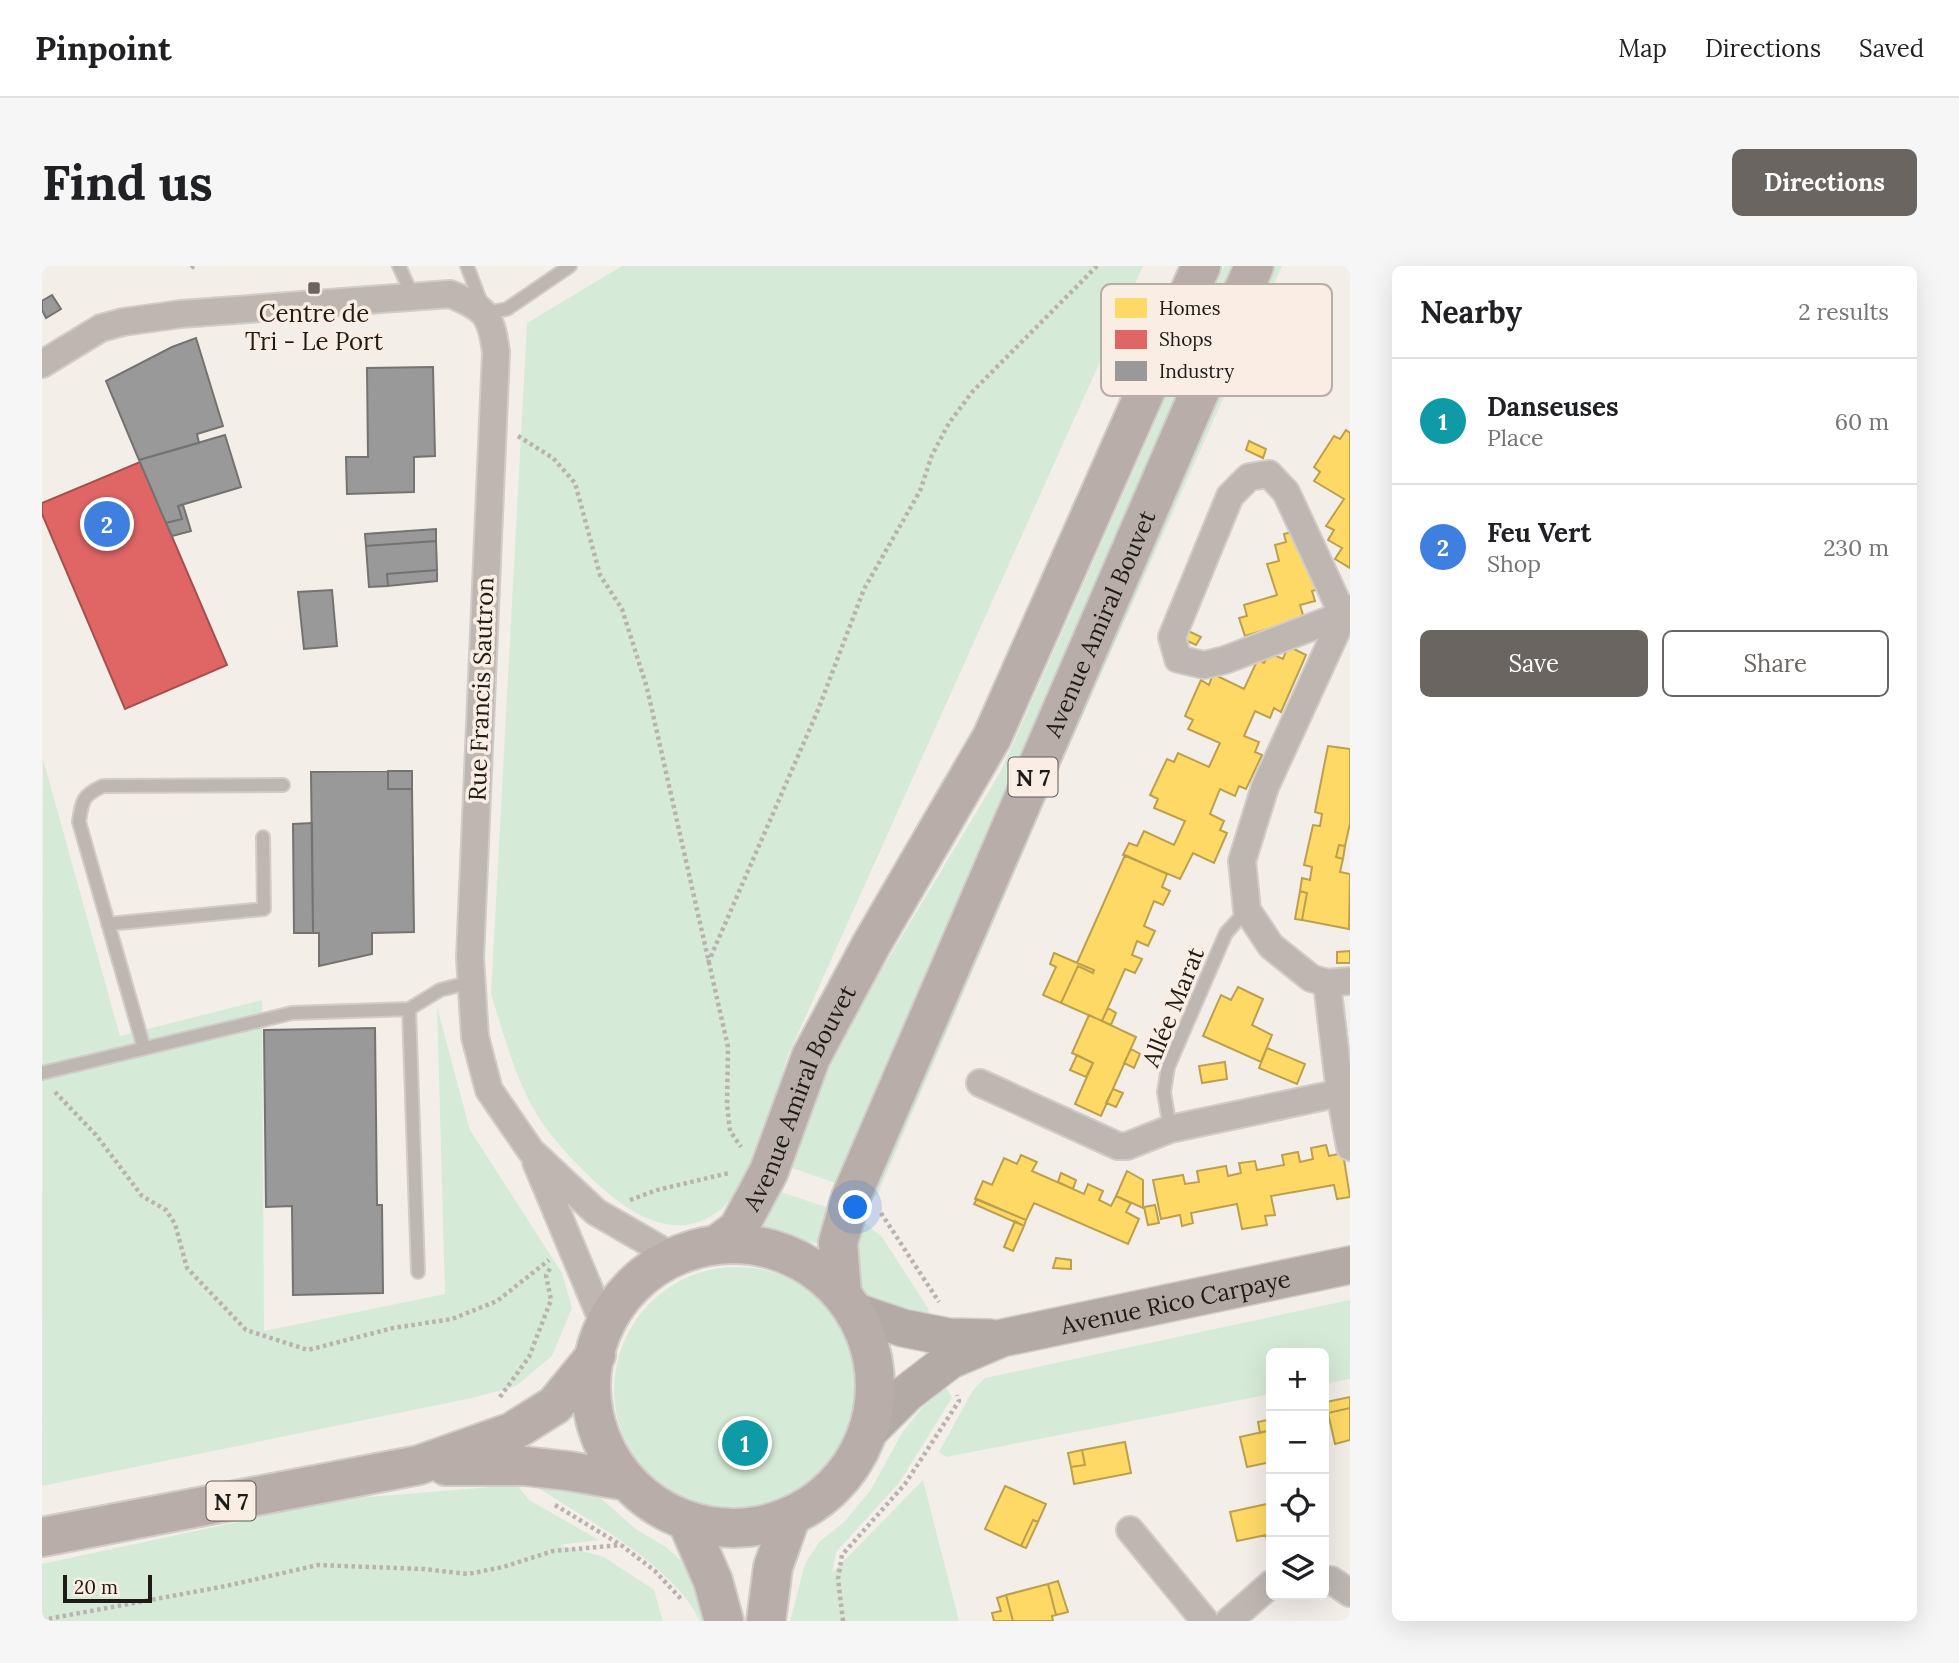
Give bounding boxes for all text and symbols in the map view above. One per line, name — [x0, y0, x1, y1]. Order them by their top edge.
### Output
text: Pinpoint — [35, 27, 172, 69]
text: Map — [1618, 33, 1667, 64]
text: Directions — [1705, 33, 1821, 64]
text: Saved — [1859, 33, 1924, 64]
button: Directions — [1732, 149, 1917, 216]
text: Find us — [42, 151, 213, 213]
marker: Centre de Tri - Le Port — [306, 280, 322, 296]
legend — [1101, 284, 1332, 396]
text: Nearby — [1420, 293, 1522, 331]
text: Homes — [1159, 296, 1221, 320]
text: 2 results — [1798, 297, 1889, 326]
place label: Centre de Tri - Le Port — [245, 298, 384, 357]
text: Shops — [1159, 327, 1213, 351]
text: Industry — [1159, 359, 1234, 383]
text: Danseuses — [1487, 390, 1619, 423]
text: 1 — [1438, 407, 1448, 436]
text: 60 m — [1835, 407, 1889, 436]
text: Place — [1487, 423, 1544, 452]
pin: 2 — [84, 498, 130, 550]
street label: Avenue Amiral Bouvet — [1036, 505, 1162, 742]
text: Feu Vert — [1487, 516, 1591, 549]
text: 2 — [1437, 533, 1449, 562]
text: 230 m — [1823, 533, 1889, 562]
text: Shop — [1487, 549, 1541, 578]
street label: Rue Francis Sautron — [462, 577, 500, 801]
button: Save — [1420, 630, 1648, 697]
button: Share — [1662, 630, 1889, 697]
road number: N 7 — [1009, 757, 1058, 796]
street label: Allée Marat — [1135, 942, 1211, 1072]
street label: Avenue Amiral Bouvet — [735, 979, 863, 1217]
your location — [838, 1190, 872, 1224]
street label: Avenue Rico Carpaye — [1057, 1262, 1293, 1341]
map controls — [1266, 1348, 1329, 1600]
button: + — [1266, 1348, 1329, 1411]
button: − — [1266, 1411, 1329, 1474]
pin: 1 — [722, 1417, 768, 1469]
button: locate — [1266, 1474, 1329, 1537]
road number: N 7 — [206, 1482, 256, 1520]
button: layers — [1266, 1537, 1329, 1600]
scale bar — [63, 1572, 152, 1604]
text: 20 m — [74, 1575, 118, 1599]

